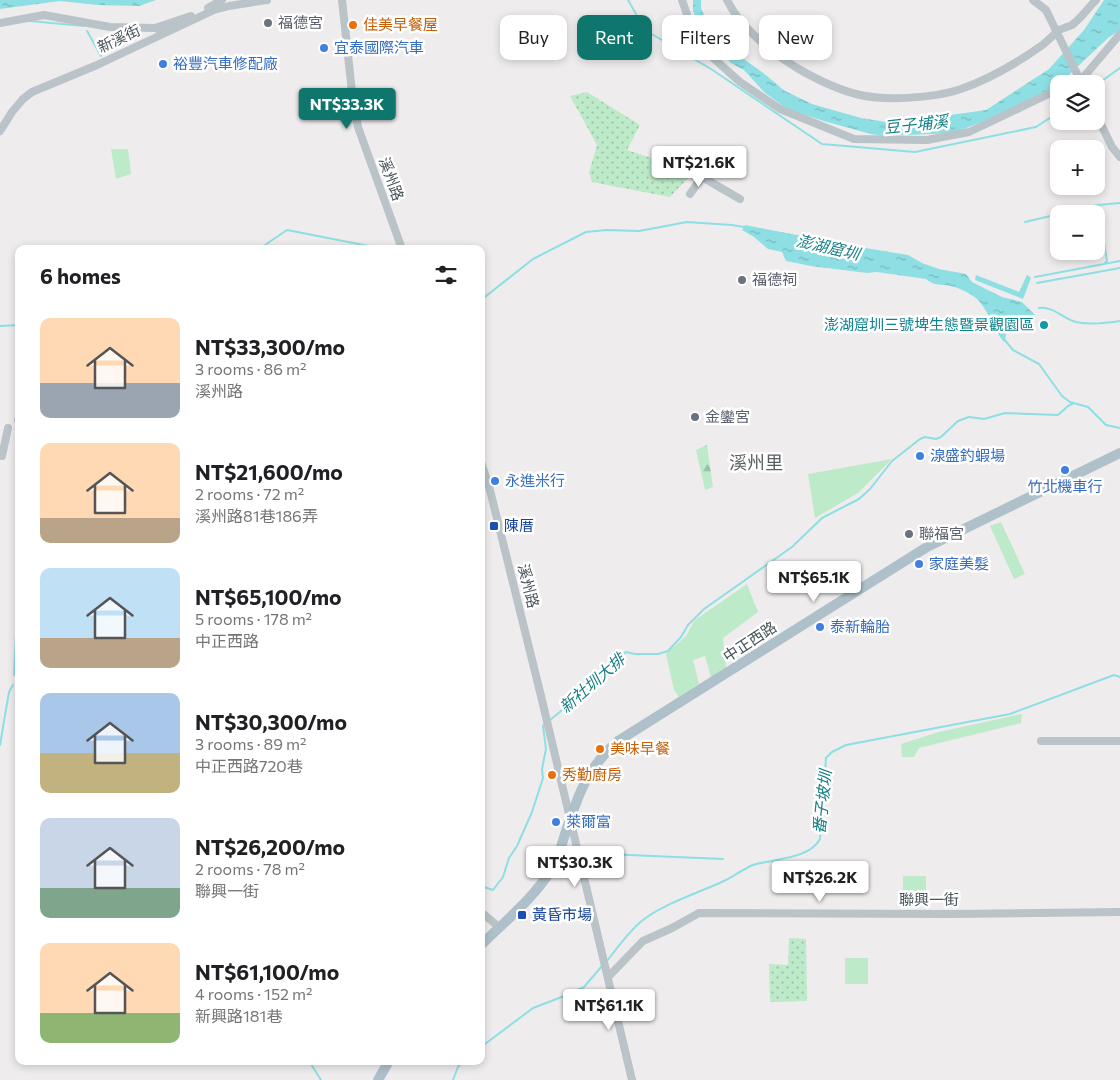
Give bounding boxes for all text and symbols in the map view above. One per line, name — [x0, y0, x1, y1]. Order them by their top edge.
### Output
place label: 福德宮 — [278, 13, 323, 31]
place label: 佳美早餐屋 — [363, 15, 438, 33]
chip: Buy — [500, 15, 567, 60]
chip: Rent — [577, 15, 652, 60]
chip: Filters — [662, 15, 749, 60]
chip: New — [759, 15, 832, 60]
marker: 福德宮 — [262, 17, 274, 29]
marker: 佳美早餐屋 — [347, 19, 359, 31]
street label: 新溪街 — [94, 20, 143, 56]
place label: 宜泰國際汽車 — [334, 38, 424, 56]
marker: 宜泰國際汽車 — [318, 42, 330, 54]
place label: 裕豐汽車修配廠 — [173, 54, 278, 72]
marker: 裕豐汽車修配廠 — [157, 58, 169, 70]
map controls — [1050, 75, 1105, 260]
button: layers — [1050, 75, 1105, 130]
pin: NT$33.3K — [295, 88, 399, 130]
text: NT$33.3K — [310, 94, 384, 113]
water label: 豆子埔溪 — [883, 111, 951, 136]
button: + — [1050, 140, 1105, 195]
pin: NT$21.6K — [647, 146, 751, 188]
text: NT$21.6K — [663, 152, 735, 171]
street label: 溪州路 — [376, 154, 408, 203]
button: − — [1050, 205, 1105, 260]
water label: 澎湖窟圳 — [795, 230, 863, 263]
icon: filters — [432, 261, 460, 289]
text: 6 homes — [40, 263, 121, 288]
place label: 福德祠 — [752, 270, 797, 288]
marker: 福德祠 — [736, 274, 748, 286]
place label: 澎湖窟圳三號埤生態暨景觀園區 — [824, 315, 1034, 333]
marker: 澎湖窟圳三號埤生態暨景觀園區 — [1038, 319, 1050, 331]
text: NT$33,300/mo — [195, 334, 345, 359]
icon: home — [80, 338, 140, 398]
text: 3 rooms · 86 m² — [195, 359, 306, 378]
text: 溪州路 — [195, 381, 243, 400]
place label: 金鑾宮 — [705, 407, 750, 425]
marker: 金鑾宮 — [689, 411, 701, 423]
place label: 湶盛釣蝦場 — [930, 446, 1005, 464]
marker: 湶盛釣蝦場 — [914, 450, 926, 462]
district label: 溪州里 — [729, 451, 783, 473]
text: NT$21,600/mo — [195, 459, 343, 484]
icon: home — [80, 463, 140, 523]
marker: 竹北機車行 — [1059, 464, 1071, 476]
place label: 永進米行 — [505, 471, 565, 489]
marker: 永進米行 — [489, 475, 501, 487]
place label: 竹北機車行 — [1027, 477, 1103, 495]
text: 2 rooms · 72 m² — [195, 484, 304, 503]
text: 溪州路81巷186弄 — [195, 506, 318, 525]
place label: 陳厝 — [504, 516, 534, 534]
marker: 陳厝 — [488, 520, 500, 532]
place label: 聯福宮 — [919, 524, 964, 542]
marker: 聯福宮 — [903, 528, 915, 540]
place label: 家庭美髮 — [929, 554, 989, 572]
marker: 家庭美髮 — [913, 558, 925, 570]
pin: NT$65.1K — [762, 560, 866, 603]
street label: 溪州路 — [515, 562, 543, 610]
text: NT$65.1K — [778, 567, 850, 586]
text: NT$65,100/mo — [195, 584, 342, 609]
icon: home — [80, 588, 140, 648]
text: 5 rooms · 178 m² — [195, 609, 312, 628]
street label: 中正西路 — [719, 617, 780, 665]
place label: 泰新輪胎 — [830, 617, 890, 635]
marker: 泰新輪胎 — [814, 621, 826, 633]
text: 中正西路 — [195, 631, 259, 650]
water label: 新社圳大排 — [555, 648, 630, 716]
text: NT$30,300/mo — [195, 709, 347, 734]
icon: home — [80, 713, 140, 773]
text: 3 rooms · 89 m² — [195, 734, 306, 753]
place label: 美味早餐 — [610, 739, 670, 757]
marker: 美味早餐 — [594, 743, 606, 755]
text: 中正西路720巷 — [195, 756, 303, 775]
place label: 秀勤廚房 — [562, 765, 622, 783]
water label: 番子坡圳 — [809, 767, 835, 835]
marker: 秀勤廚房 — [546, 769, 558, 781]
place label: 萊爾富 — [566, 812, 611, 830]
marker: 萊爾富 — [550, 816, 562, 828]
text: NT$26,200/mo — [195, 834, 345, 859]
icon: home — [80, 838, 140, 898]
pin: NT$30.3K — [523, 846, 627, 888]
text: NT$30.3K — [537, 852, 613, 871]
text: 2 rooms · 78 m² — [195, 859, 305, 878]
pin: NT$26.2K — [768, 860, 872, 903]
text: NT$26.2K — [783, 867, 857, 886]
text: 聯興一街 — [195, 881, 259, 900]
street label: 聯興一街 — [899, 890, 959, 908]
place label: 黃昏市場 — [532, 905, 592, 923]
marker: 黃昏市場 — [516, 909, 528, 921]
text: NT$61,100/mo — [195, 959, 339, 984]
icon: home — [80, 963, 140, 1023]
text: 4 rooms · 152 m² — [195, 984, 312, 1003]
pin: NT$61.1K — [557, 988, 661, 1031]
text: NT$61.1K — [574, 995, 644, 1014]
text: 新興路181巷 — [195, 1006, 282, 1025]

